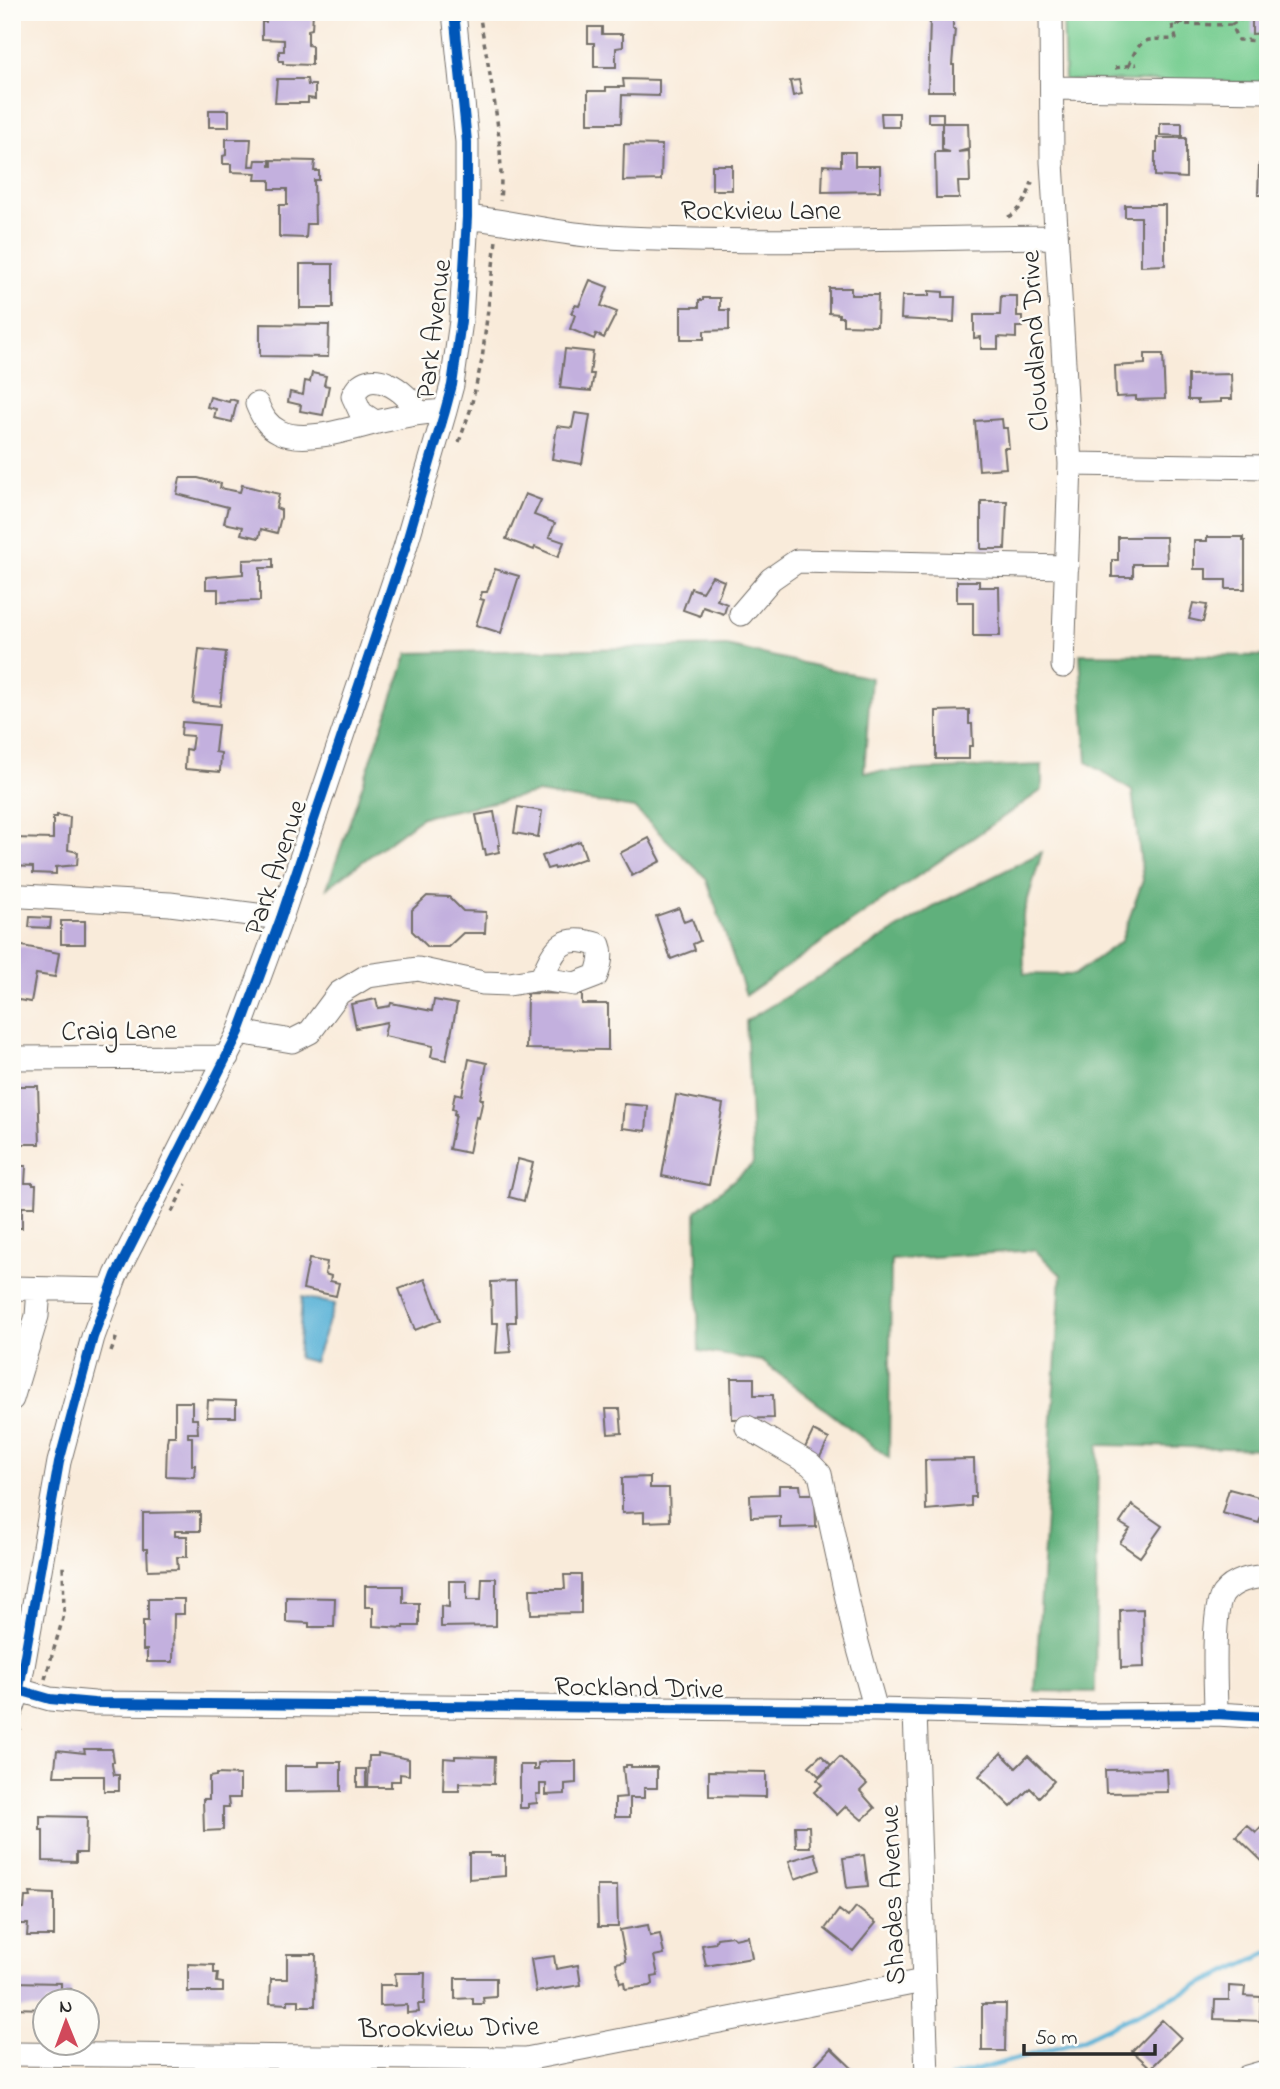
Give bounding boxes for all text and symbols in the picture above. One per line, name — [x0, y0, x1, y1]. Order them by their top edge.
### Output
street label: Rockview Lane — [681, 192, 842, 233]
street label: Cloudland Drive — [1011, 249, 1062, 432]
street label: Park Avenue — [407, 256, 464, 402]
street label: Park Avenue — [235, 794, 320, 942]
street label: Craig Lane — [61, 1011, 178, 1054]
street label: Rockland Drive — [554, 1668, 725, 1711]
street label: Shades Avenue — [871, 1804, 918, 1985]
north arrow — [32, 1988, 102, 2058]
text: N — [59, 1994, 73, 2021]
street label: Brookview Drive — [358, 2007, 540, 2052]
scale bar — [1024, 2012, 1156, 2056]
text: 50 m — [1035, 2024, 1078, 2054]

